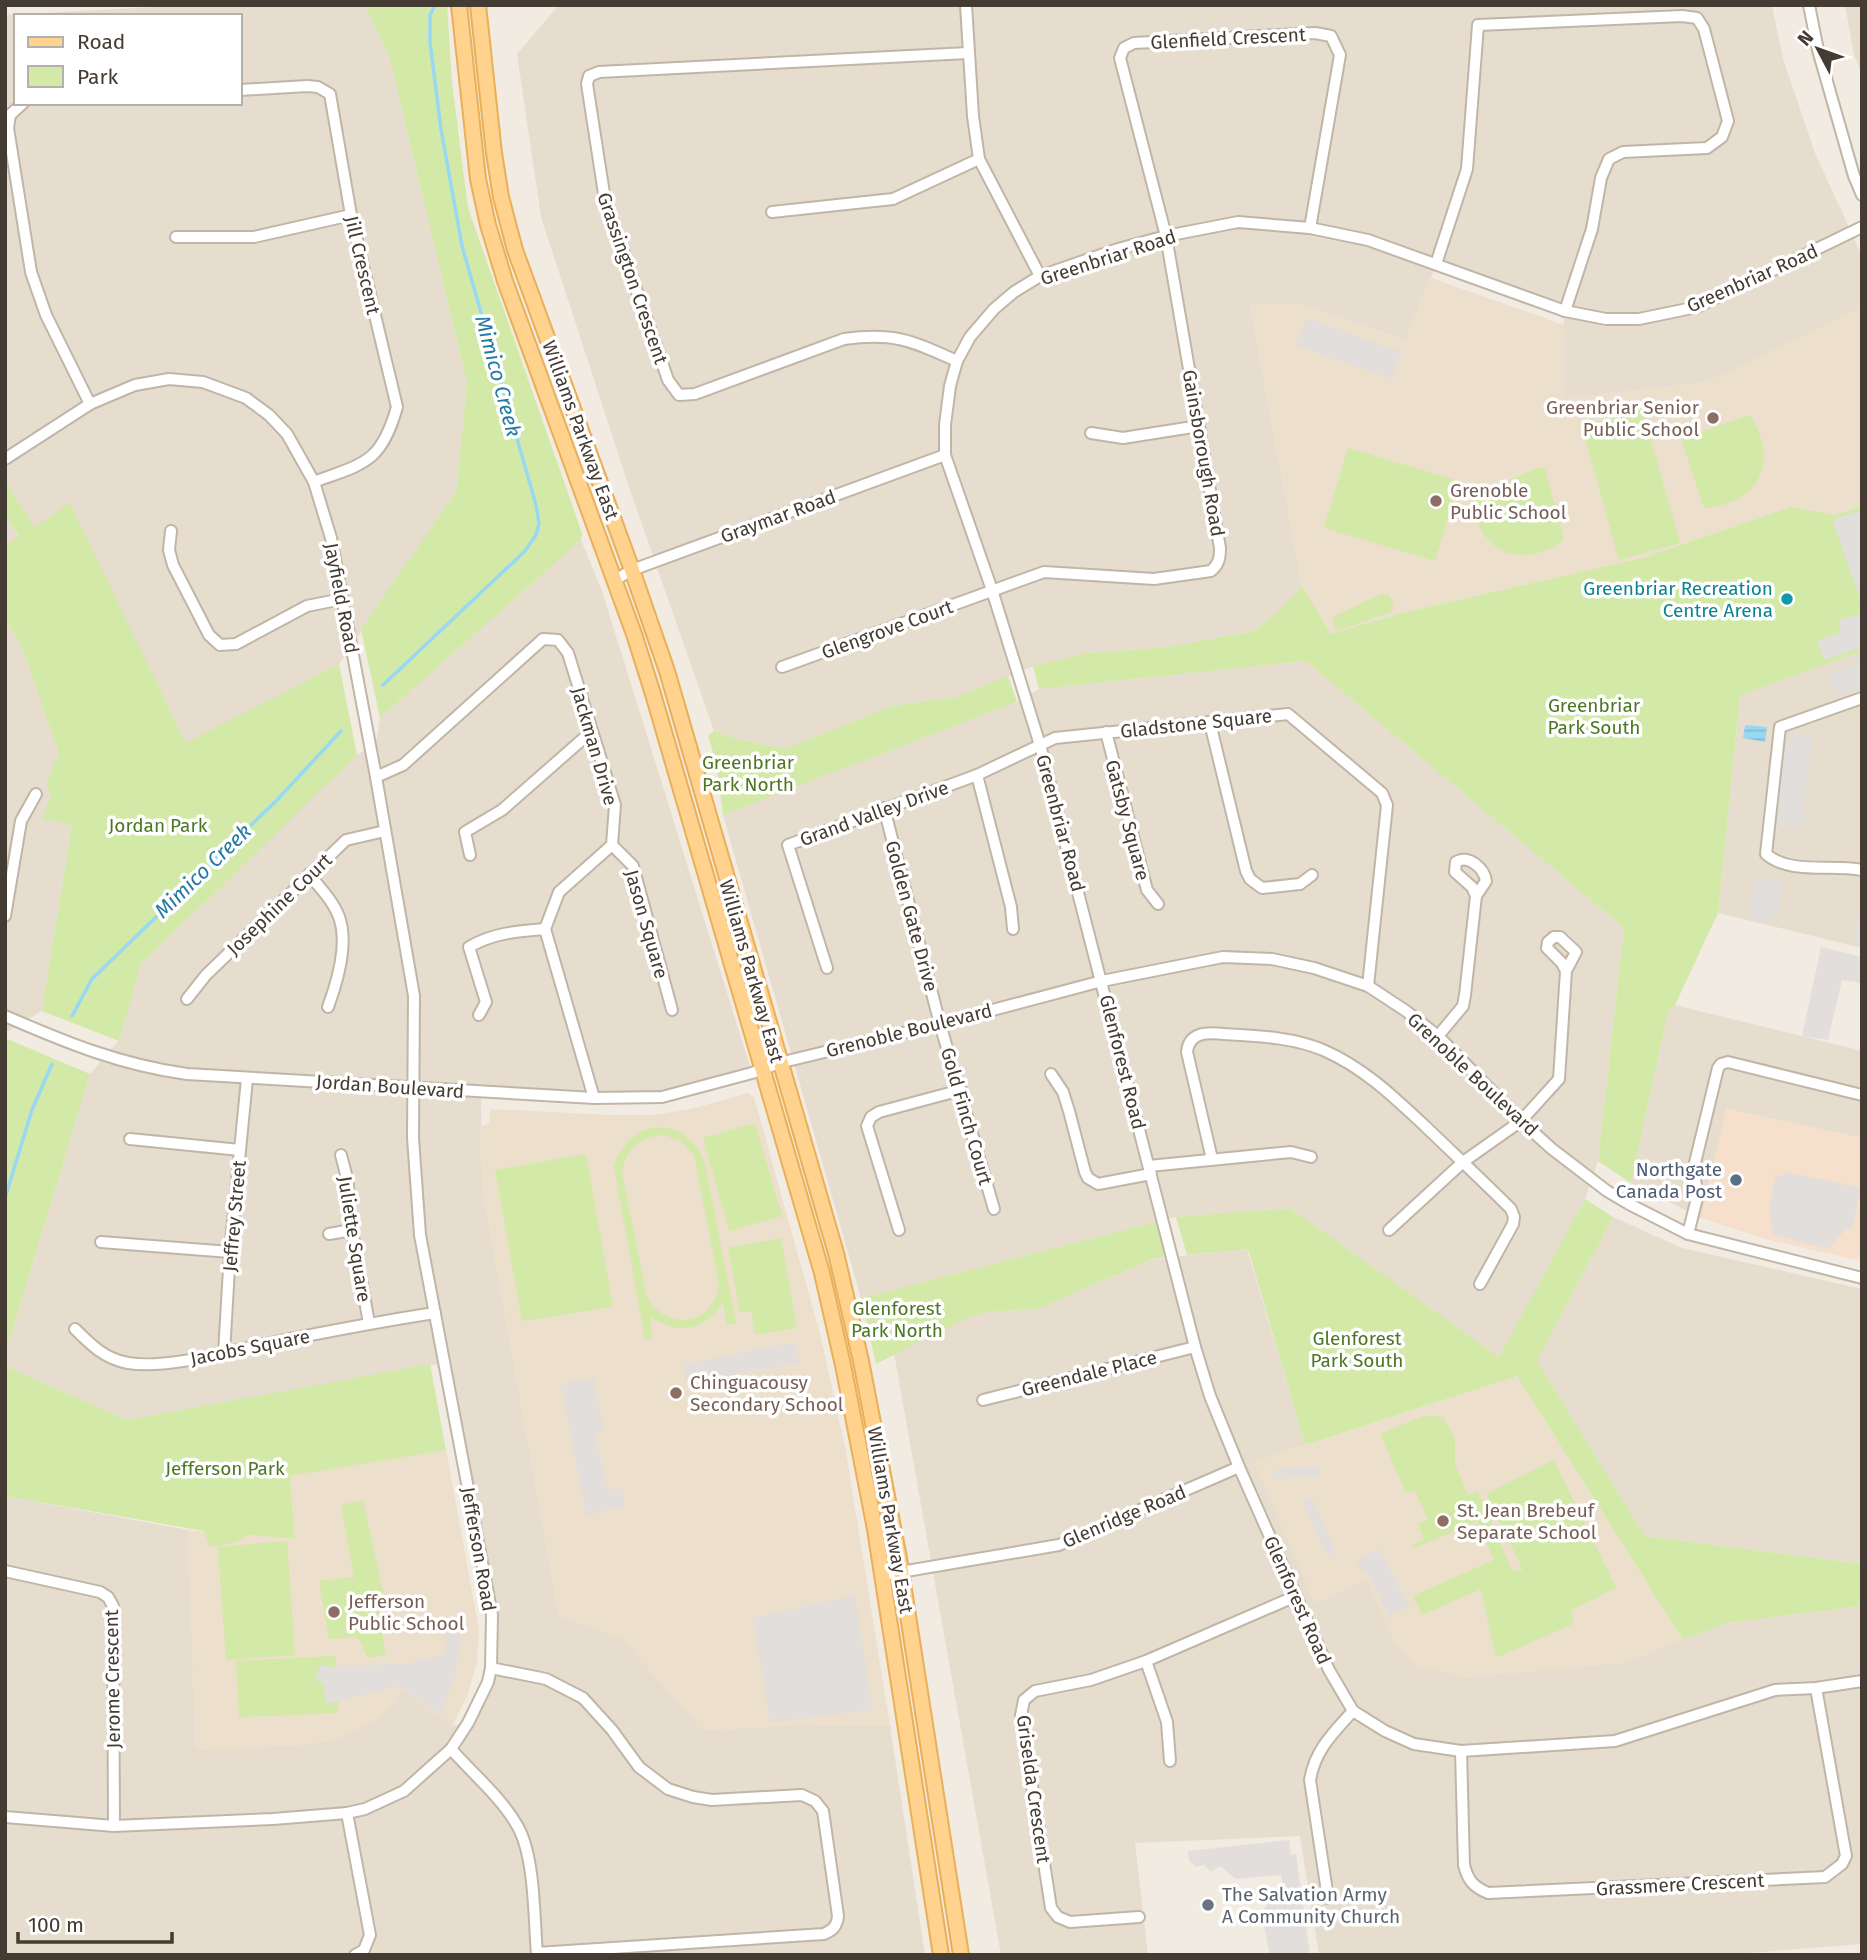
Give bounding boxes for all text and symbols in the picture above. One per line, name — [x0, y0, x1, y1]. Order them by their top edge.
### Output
legend — [14, 14, 242, 105]
north arrow — [1783, 14, 1853, 84]
street label: Glenfield Crescent — [1150, 23, 1306, 54]
text: N — [1793, 26, 1818, 50]
text: Road — [77, 29, 125, 55]
text: Park — [77, 64, 119, 90]
street label: Grassington Crescent — [592, 189, 673, 367]
street label: Jill Crescent — [340, 213, 385, 317]
street label: Greenbriar Road — [1037, 225, 1179, 290]
street label: Greenbriar Road — [1683, 239, 1821, 318]
water label: Mimico Creek — [469, 312, 527, 440]
street label: Williams Parkway East — [537, 337, 624, 523]
street label: Gainsborough Road — [1178, 368, 1229, 538]
place label: Greenbriar Senior Public School — [1546, 396, 1700, 441]
marker: Greenbriar Senior Public School — [1705, 410, 1721, 426]
place label: Grenoble Public School — [1450, 479, 1567, 524]
street label: Graymar Road — [717, 485, 839, 548]
marker: Grenoble Public School — [1428, 493, 1444, 509]
street label: Jayfield Road — [320, 541, 363, 655]
place label: Greenbriar Recreation Centre Arena — [1583, 577, 1773, 622]
marker: Greenbriar Recreation Centre Arena — [1779, 591, 1795, 607]
street label: Glengrove Court — [818, 595, 956, 664]
street label: Jackman Drive — [567, 684, 622, 808]
park label: Greenbriar Park South — [1548, 694, 1641, 739]
street label: Gladstone Square — [1119, 704, 1273, 743]
park label: Greenbriar Park North — [702, 751, 795, 796]
street label: Greenbriar Road — [1031, 752, 1090, 894]
street label: Gatsby Square — [1100, 757, 1155, 883]
street label: Grand Valley Drive — [797, 776, 952, 851]
park label: Jordan Park — [109, 814, 208, 837]
water label: Mimico Creek — [149, 818, 257, 924]
street label: Golden Gate Drive — [880, 838, 943, 994]
street label: Josephine Court — [222, 848, 337, 960]
street label: Jason Square — [620, 867, 673, 981]
street label: Williams Parkway East — [714, 877, 789, 1065]
street label: Glenforest Road — [1095, 992, 1150, 1132]
street label: Grenoble Boulevard — [824, 999, 995, 1062]
street label: Grenoble Boulevard — [1402, 1008, 1543, 1141]
street label: Gold Finch Court — [936, 1045, 997, 1188]
street label: Jordan Boulevard — [315, 1070, 465, 1103]
place label: Northgate Canada Post — [1616, 1158, 1722, 1203]
street label: Jeffrey Street — [218, 1159, 251, 1273]
marker: Northgate Canada Post — [1728, 1172, 1744, 1188]
street label: Juliette Square — [333, 1174, 376, 1304]
park label: Glenforest Park North — [851, 1297, 943, 1342]
street label: Jacobs Square — [188, 1325, 312, 1370]
park label: Glenforest Park South — [1311, 1327, 1403, 1372]
street label: Greendale Place — [1019, 1346, 1159, 1401]
place label: Chinguacousy Secondary School — [690, 1371, 844, 1416]
marker: Chinguacousy Secondary School — [668, 1385, 684, 1401]
street label: Williams Parkway East — [863, 1425, 918, 1615]
park label: Jefferson Park — [165, 1457, 285, 1480]
street label: Glenridge Road — [1059, 1480, 1189, 1553]
street label: Jefferson Road — [456, 1485, 501, 1613]
place label: St. Jean Brebeuf Separate School — [1457, 1499, 1597, 1544]
marker: St. Jean Brebeuf Separate School — [1435, 1513, 1451, 1529]
street label: Glenforest Road — [1259, 1533, 1336, 1668]
place label: Jefferson Public School — [348, 1590, 465, 1635]
marker: Jefferson Public School — [326, 1604, 342, 1620]
street label: Jerome Crescent — [100, 1609, 125, 1749]
street label: Griselda Crescent — [1012, 1713, 1055, 1865]
street label: Grassmere Crescent — [1595, 1869, 1765, 1900]
place label: The Salvation Army A Community Church — [1222, 1883, 1400, 1928]
marker: The Salvation Army A Community Church — [1200, 1897, 1216, 1913]
scale bar — [18, 1900, 172, 1944]
text: 100 m — [28, 1912, 84, 1938]

